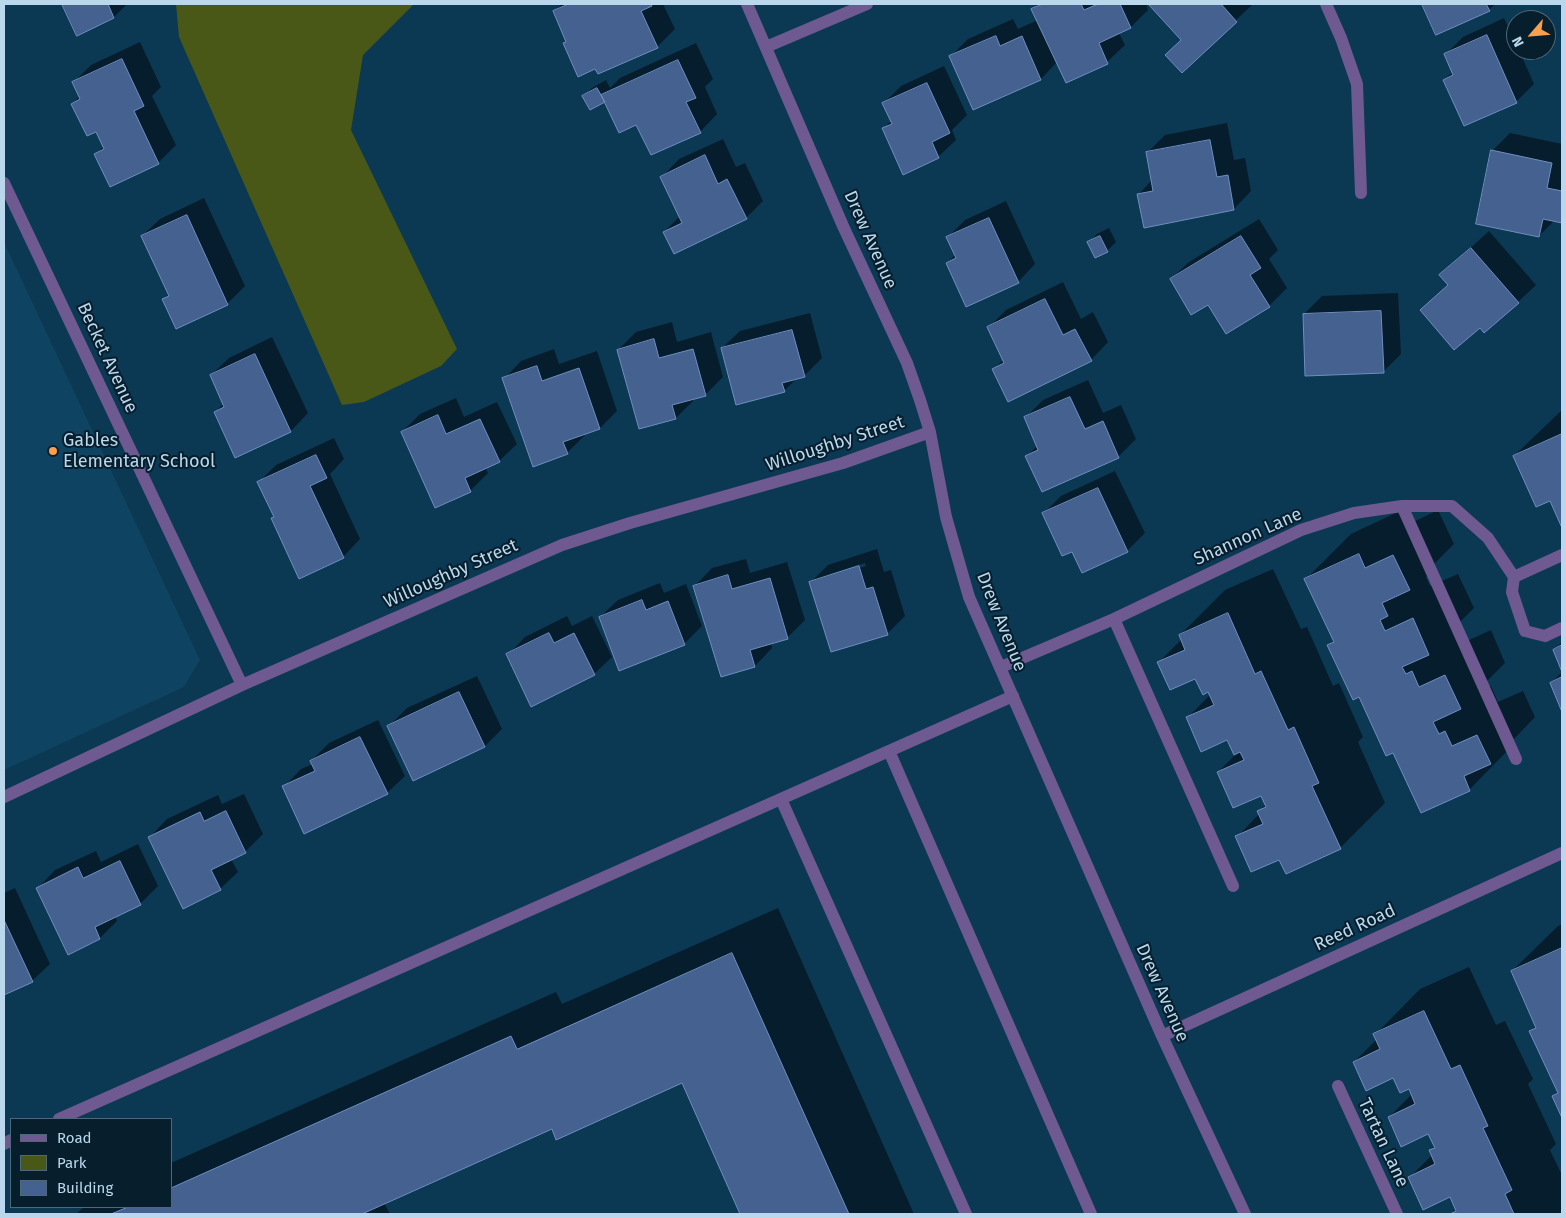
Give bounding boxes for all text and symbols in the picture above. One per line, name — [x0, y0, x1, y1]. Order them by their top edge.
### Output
north arrow — [1506, 10, 1556, 60]
text: N — [1508, 34, 1528, 50]
street label: Drew Avenue — [839, 188, 901, 292]
street label: Becket Avenue — [72, 299, 142, 417]
street label: Willoughby Street — [763, 411, 907, 477]
place label: Gables Elementary School — [63, 430, 215, 472]
marker: Gables Elementary School — [47, 445, 59, 457]
street label: Shannon Lane — [1191, 504, 1305, 570]
street label: Willoughby Street — [381, 535, 521, 613]
street label: Drew Avenue — [971, 569, 1031, 675]
street label: Reed Road — [1311, 900, 1399, 956]
street label: Drew Avenue — [1131, 941, 1193, 1045]
street label: Tartan Lane — [1353, 1095, 1413, 1191]
legend — [10, 1118, 172, 1208]
text: Road — [57, 1129, 92, 1147]
text: Park — [57, 1154, 87, 1172]
text: Building — [57, 1179, 113, 1197]

